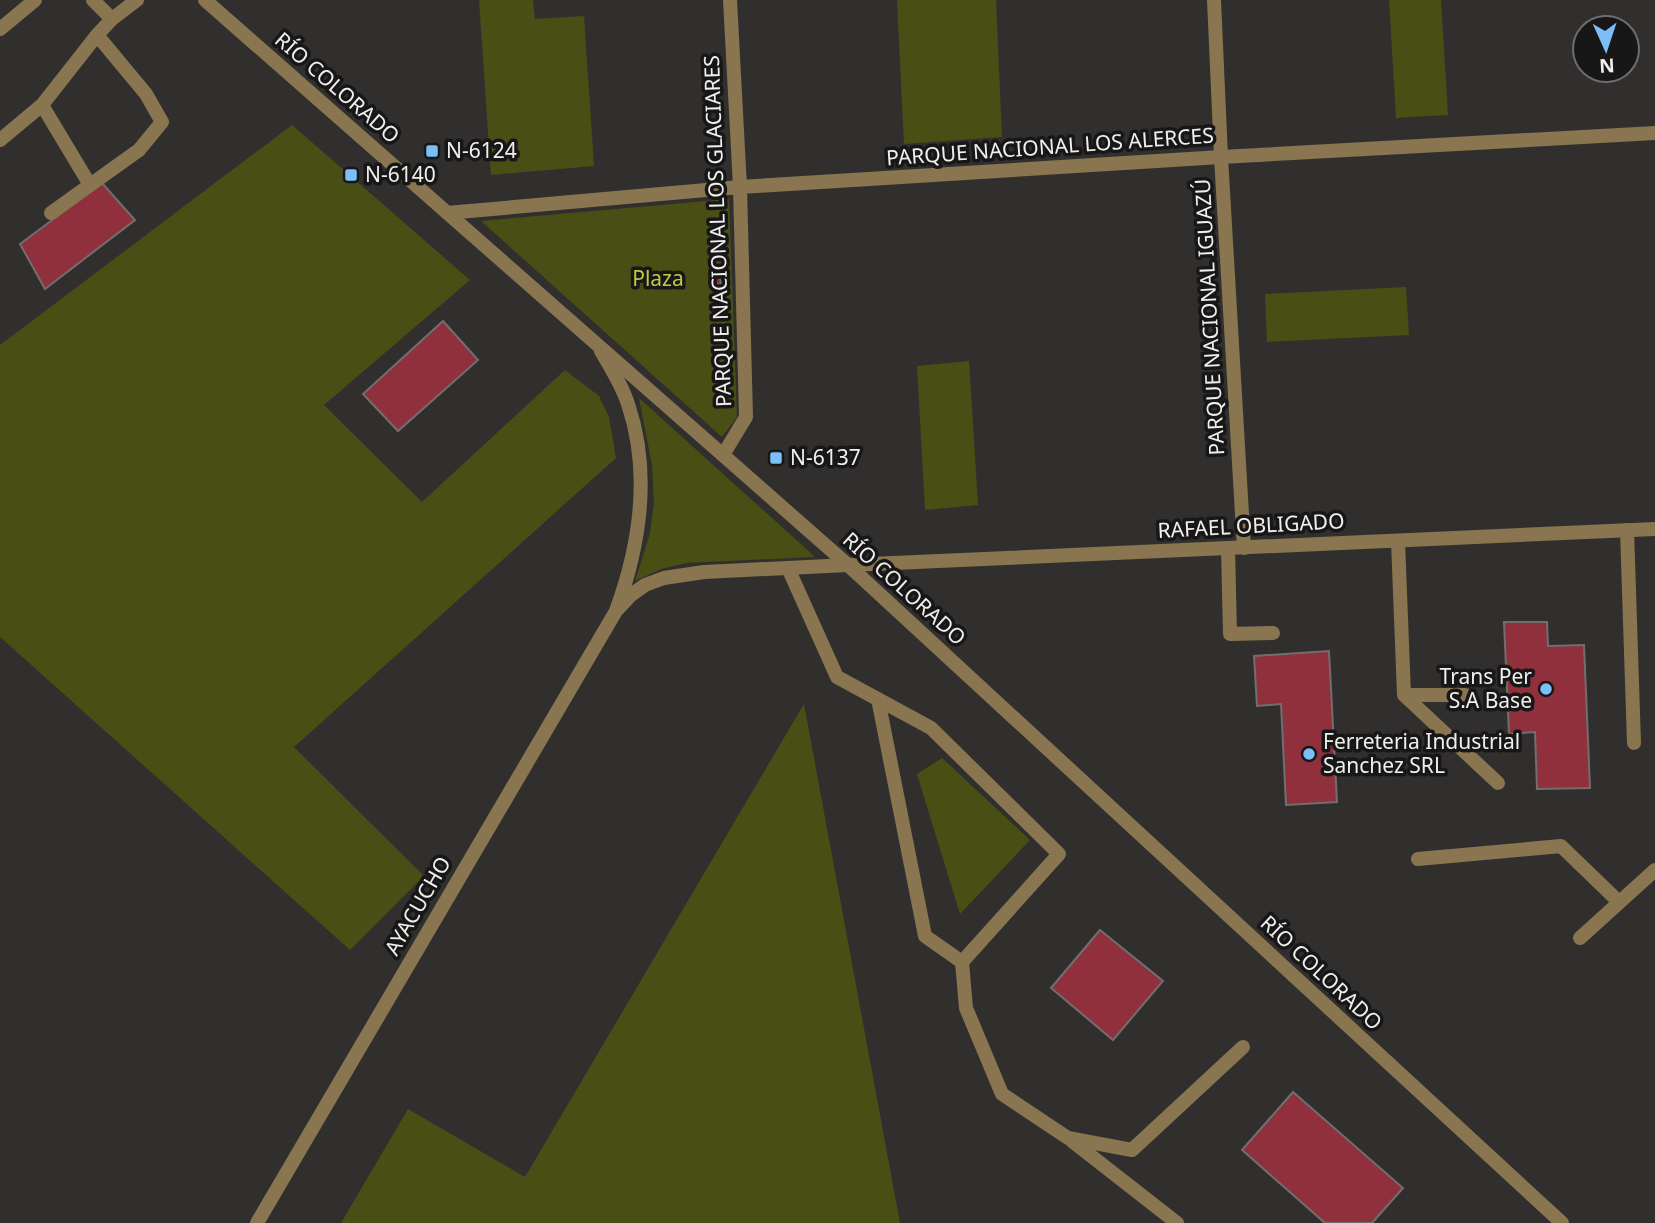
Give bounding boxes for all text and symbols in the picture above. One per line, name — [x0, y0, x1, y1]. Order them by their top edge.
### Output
north arrow — [1571, 14, 1641, 84]
street label: RÍO COLORADO — [269, 25, 406, 149]
text: N — [1598, 53, 1615, 79]
street label: PARQUE NACIONAL LOS GLACIARES — [697, 55, 737, 407]
street label: PARQUE NACIONAL LOS ALERCES — [885, 121, 1215, 171]
place label: N-6124 — [446, 136, 517, 164]
marker: N-6124 — [424, 143, 440, 159]
place label: N-6140 — [365, 160, 436, 188]
marker: N-6140 — [343, 167, 359, 183]
street label: PARQUE NACIONAL IGUAZÚ — [1188, 178, 1230, 456]
park label: Plaza — [632, 264, 684, 292]
place label: N-6137 — [790, 443, 861, 471]
marker: N-6137 — [768, 450, 784, 466]
street label: RAFAEL OBLIGADO — [1157, 506, 1345, 544]
street label: RÍO COLORADO — [837, 525, 972, 651]
place label: Trans Per S.A Base — [1440, 662, 1532, 714]
marker: Trans Per S.A Base — [1538, 681, 1554, 697]
place label: Ferreteria Industrial Sanchez SRL — [1323, 727, 1520, 779]
marker: Ferreteria Industrial Sanchez SRL — [1301, 746, 1317, 762]
street label: AYACUCHO — [378, 851, 457, 960]
street label: RÍO COLORADO — [1255, 909, 1388, 1036]

